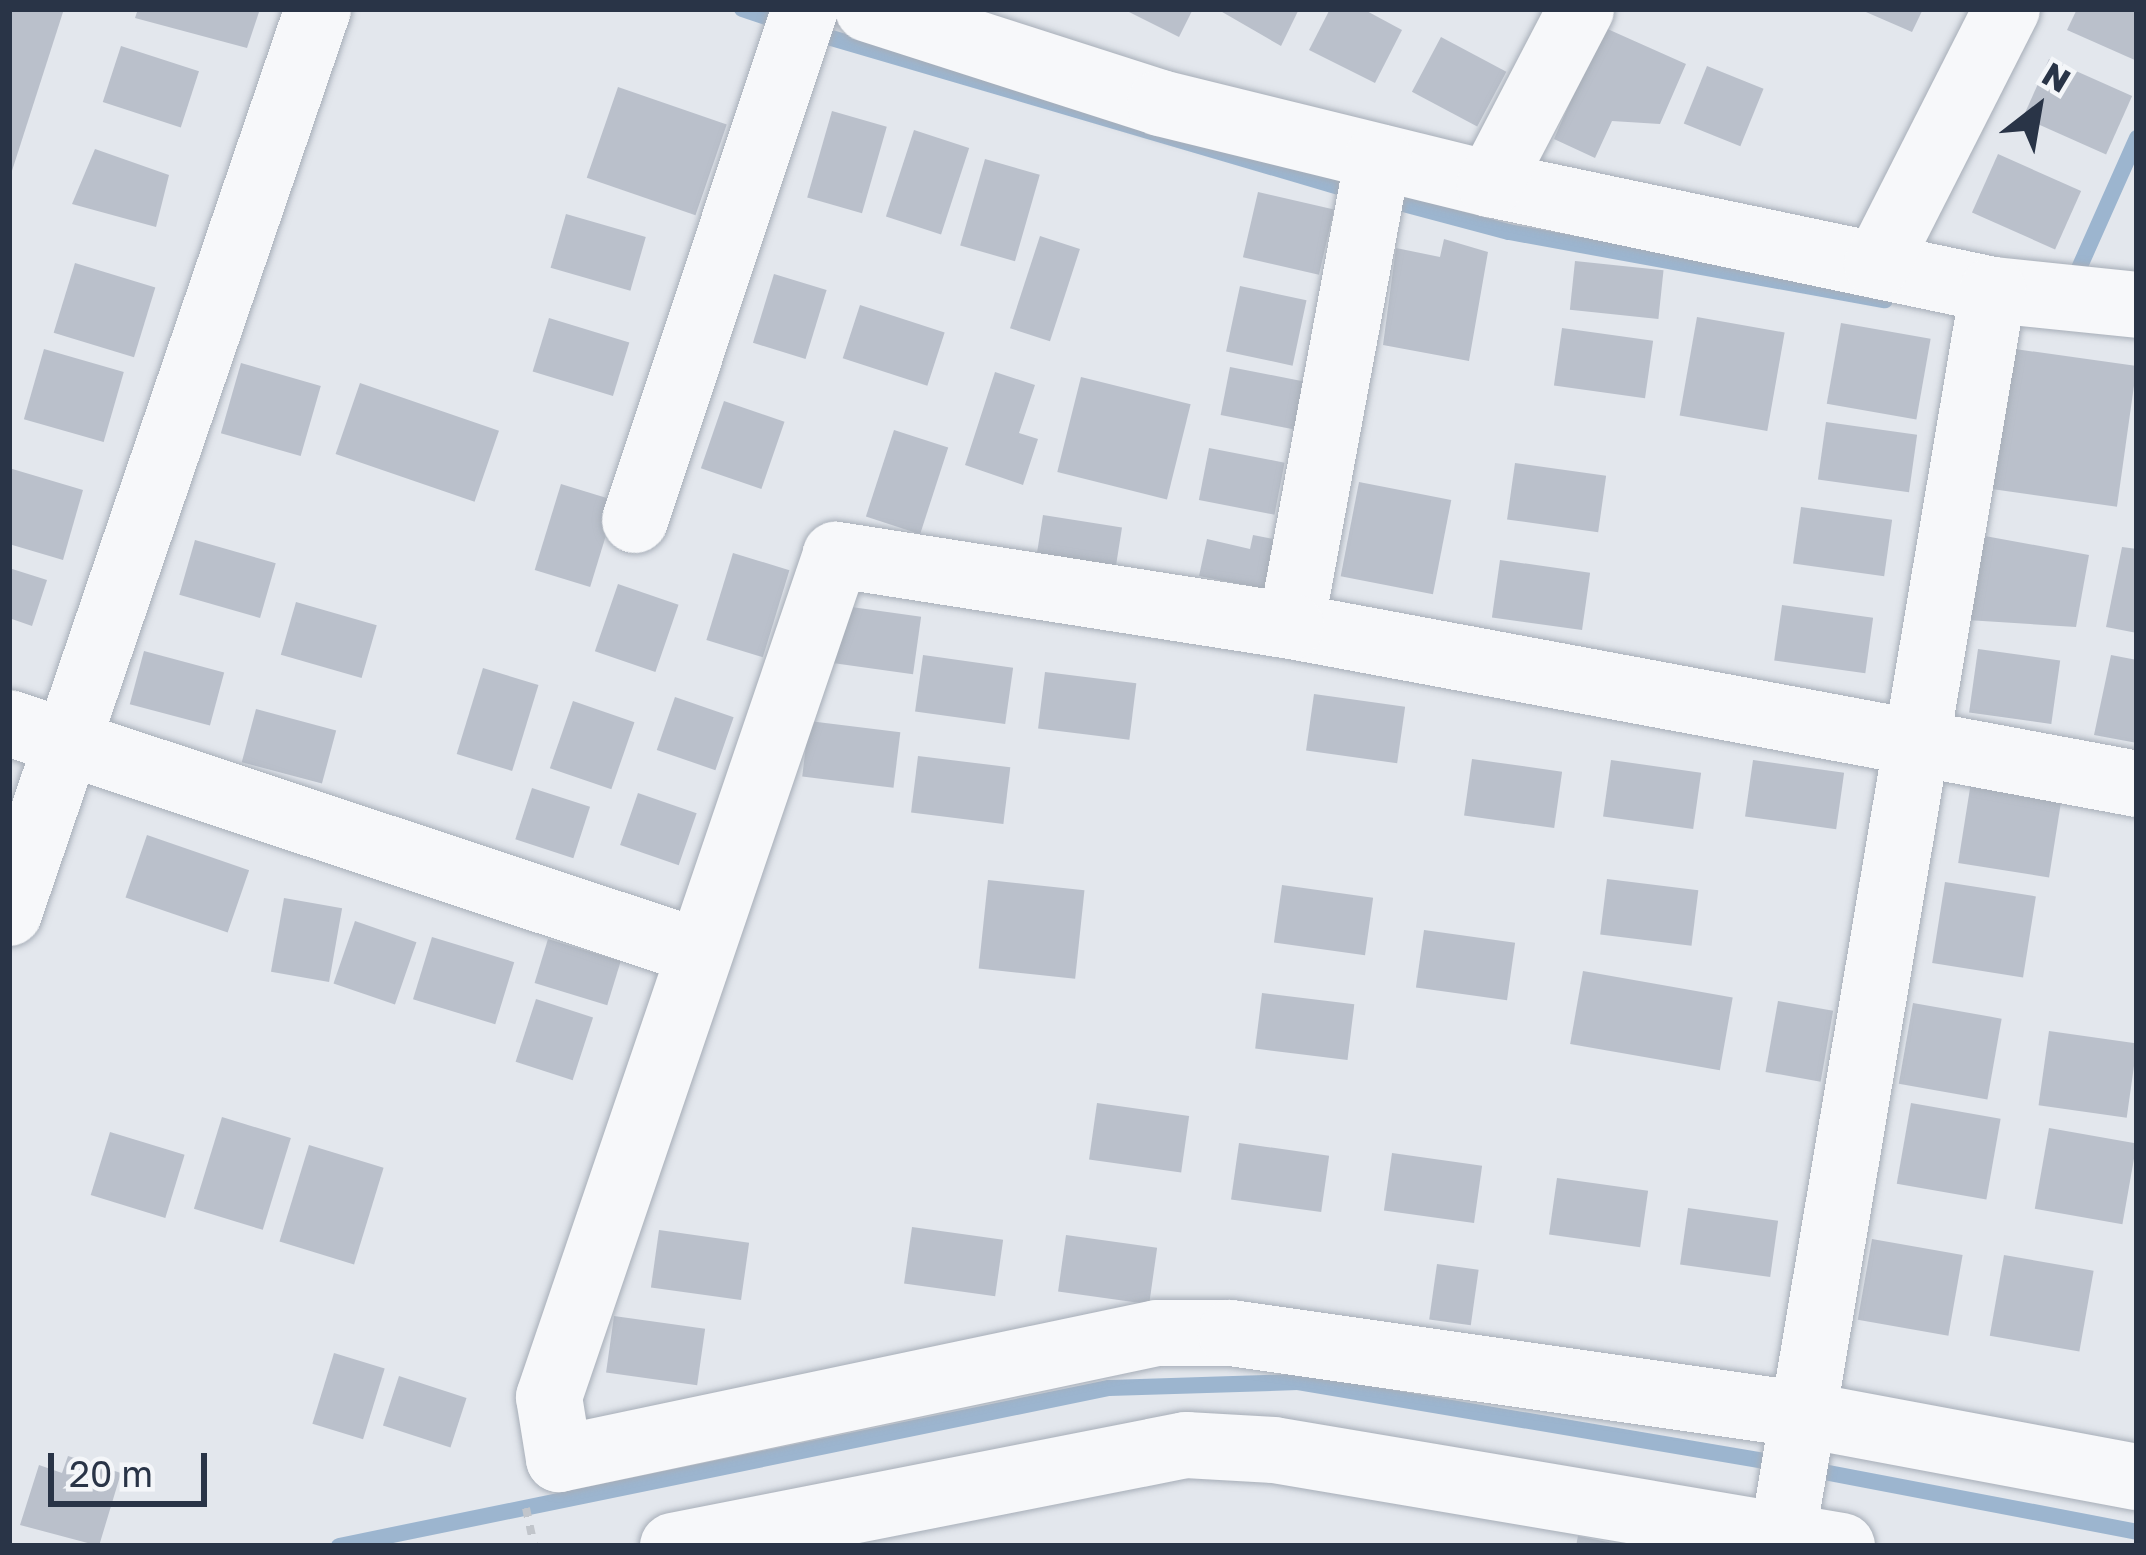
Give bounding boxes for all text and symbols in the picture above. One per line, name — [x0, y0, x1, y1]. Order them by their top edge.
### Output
north arrow — [1978, 48, 2098, 168]
text: N — [2036, 54, 2078, 100]
scale bar — [54, 1429, 213, 1503]
text: 20 m — [69, 1452, 153, 1495]

